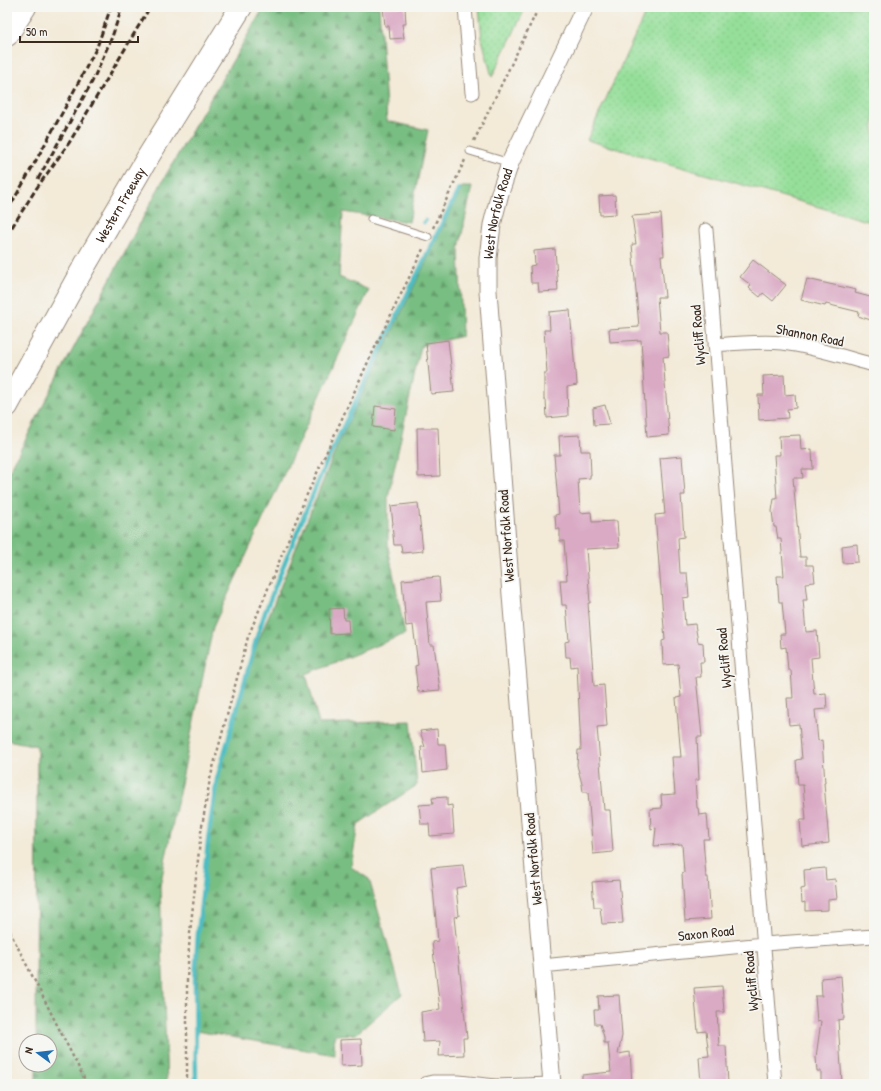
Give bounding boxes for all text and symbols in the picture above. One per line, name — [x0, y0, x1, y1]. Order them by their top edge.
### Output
scale bar — [20, 18, 138, 44]
text: 50 m — [26, 23, 47, 40]
street label: Western Freeway — [90, 163, 150, 246]
street label: West Norfolk Road — [478, 165, 517, 260]
street label: Wycliff Road — [685, 304, 711, 366]
street label: Shannon Road — [775, 319, 846, 350]
street label: West Norfolk Road — [493, 489, 518, 583]
street label: Wycliff Road — [711, 627, 737, 689]
street label: West Norfolk Road — [519, 812, 546, 906]
street label: Saxon Road — [677, 920, 735, 945]
street label: Wycliff Road — [738, 950, 764, 1012]
north arrow — [18, 1033, 58, 1073]
text: N — [21, 1046, 36, 1055]

